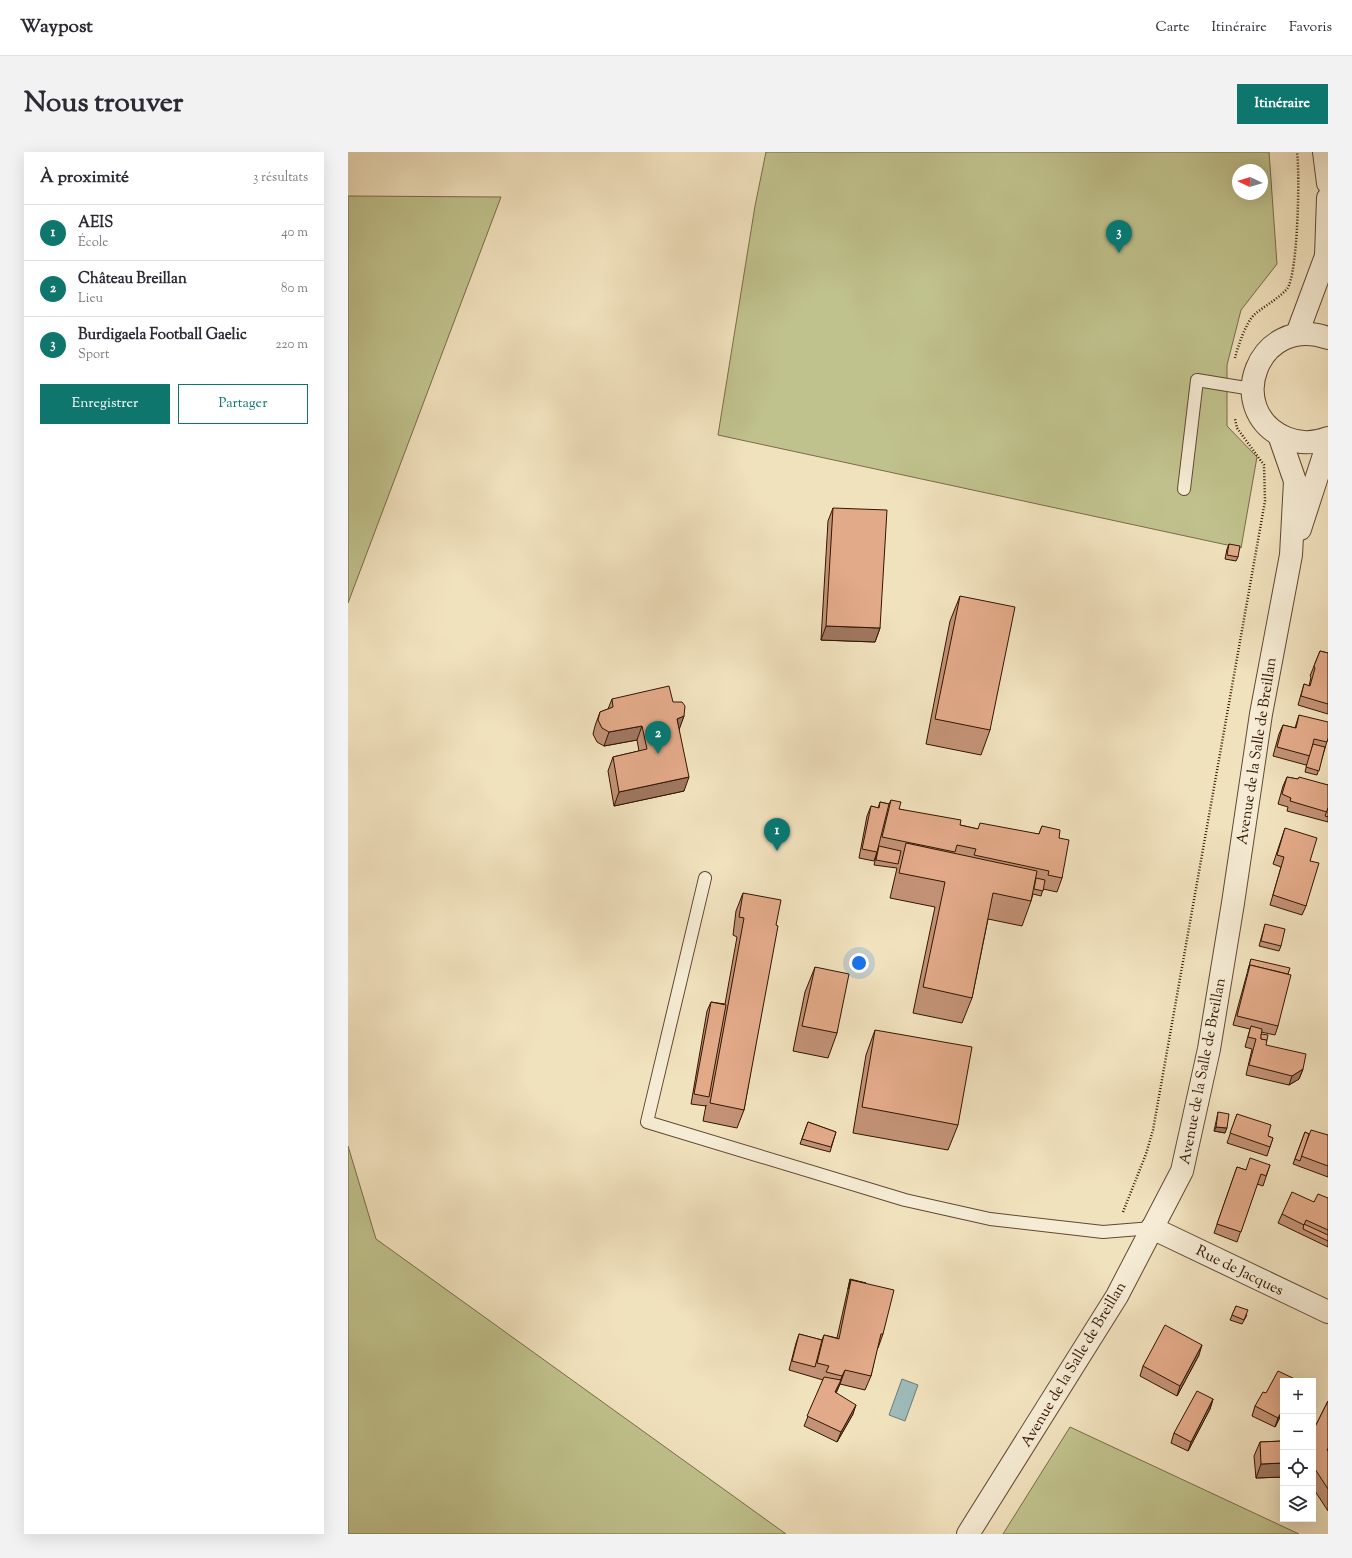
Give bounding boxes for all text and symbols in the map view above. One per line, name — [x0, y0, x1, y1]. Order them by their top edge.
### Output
text: Waypost — [20, 14, 93, 41]
text: Carte — [1156, 18, 1189, 38]
text: Itinéraire — [1211, 18, 1267, 38]
text: Favoris — [1289, 18, 1332, 38]
text: Nous trouver — [24, 84, 183, 124]
button: Itinéraire — [1237, 84, 1328, 124]
north arrow — [1232, 164, 1268, 200]
text: À proximité — [40, 166, 129, 190]
text: 3 résultats — [253, 169, 308, 187]
text: AEIS — [78, 213, 113, 234]
pin: 3 — [1106, 220, 1132, 253]
text: 1 — [51, 224, 55, 242]
text: 40 m — [281, 224, 308, 242]
text: École — [78, 234, 108, 252]
text: Château Breillan — [78, 269, 187, 290]
text: 2 — [50, 280, 56, 298]
text: 80 m — [281, 280, 308, 298]
text: Lieu — [78, 290, 103, 308]
text: Burdigaela Football Gaelic — [78, 325, 247, 346]
text: 3 — [50, 336, 56, 354]
text: 220 m — [275, 336, 308, 354]
text: Sport — [78, 346, 109, 364]
button: Enregistrer — [40, 384, 170, 424]
button: Partager — [178, 384, 308, 424]
street label: Avenue de la Salle de Breillan — [1232, 656, 1283, 846]
pin: 2 — [645, 721, 671, 754]
pin: 1 — [764, 818, 790, 851]
your location — [849, 953, 869, 973]
street label: Avenue de la Salle de Breillan — [1175, 976, 1232, 1166]
street label: Rue de Jacques — [1192, 1241, 1287, 1302]
street label: Avenue de la Salle de Breillan — [1017, 1278, 1132, 1451]
map controls — [1280, 1378, 1316, 1522]
button: + — [1280, 1378, 1316, 1414]
button: − — [1280, 1414, 1316, 1450]
button: locate — [1280, 1450, 1316, 1486]
button: layers — [1280, 1486, 1316, 1522]

